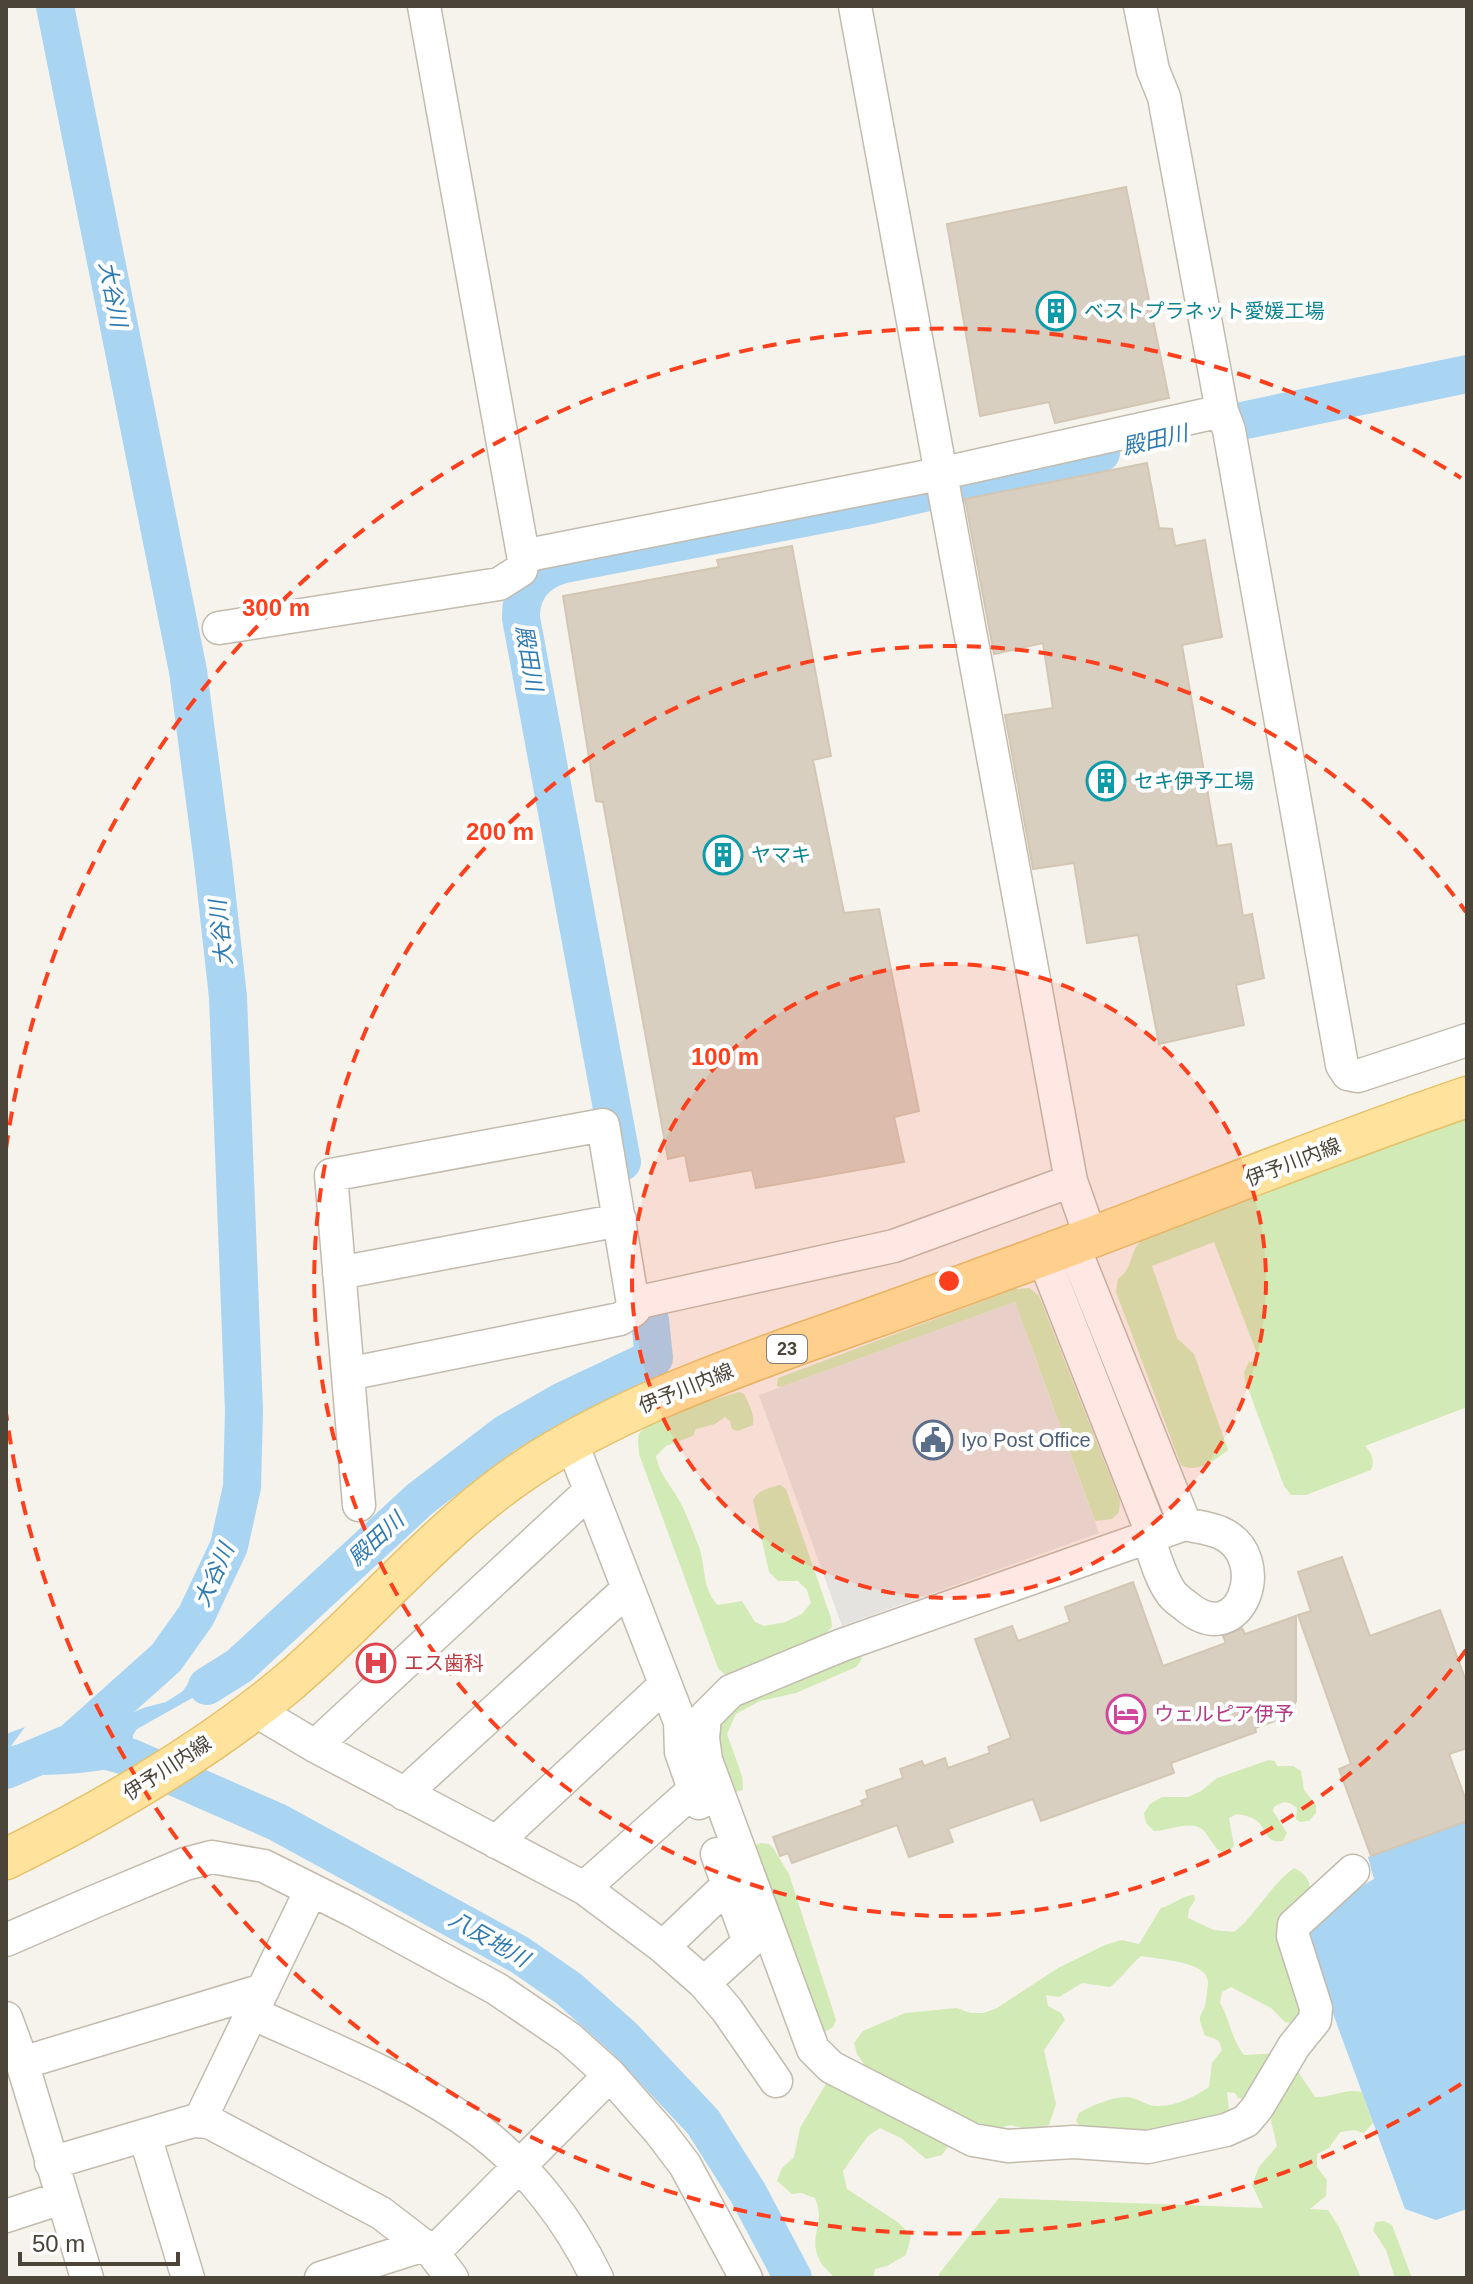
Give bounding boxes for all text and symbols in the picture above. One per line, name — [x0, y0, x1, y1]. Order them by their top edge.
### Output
water label: 大谷川 — [94, 259, 132, 331]
building icon: ベストプラネット愛媛工場 — [1035, 290, 1077, 332]
place label: ベストプラネット愛媛工場 — [1084, 300, 1324, 322]
water label: 殿田川 — [1120, 420, 1192, 460]
text: 300 m — [242, 594, 310, 621]
water label: 殿田川 — [511, 623, 547, 695]
building icon: セキ伊予工場 — [1085, 760, 1127, 802]
place label: セキ伊予工場 — [1134, 770, 1254, 792]
text: 200 m — [466, 818, 534, 845]
building icon: ヤマキ — [702, 834, 744, 876]
place label: ヤマキ — [751, 844, 811, 866]
water label: 大谷川 — [205, 897, 237, 967]
text: 100 m — [691, 1043, 759, 1070]
street label: 伊予川内線 — [1242, 1134, 1344, 1190]
centre of rings — [935, 1267, 963, 1295]
road number: 23 — [767, 1335, 807, 1363]
street label: 伊予川内線 — [636, 1359, 736, 1417]
public building icon: Iyo Post Office — [912, 1419, 954, 1461]
place label: Iyo Post Office — [961, 1429, 1091, 1451]
water label: 殿田川 — [343, 1506, 410, 1571]
water label: 大谷川 — [189, 1538, 240, 1610]
hospital icon: エス歯科 — [355, 1642, 397, 1684]
place label: エス歯科 — [404, 1652, 484, 1674]
hotel icon: ウェルピア伊予 — [1105, 1693, 1147, 1735]
place label: ウェルピア伊予 — [1154, 1703, 1294, 1725]
street label: 伊予川内線 — [119, 1732, 215, 1804]
water label: 八反地川 — [445, 1906, 535, 1973]
scale bar — [20, 2216, 178, 2266]
text: 50 m — [32, 2230, 85, 2257]

